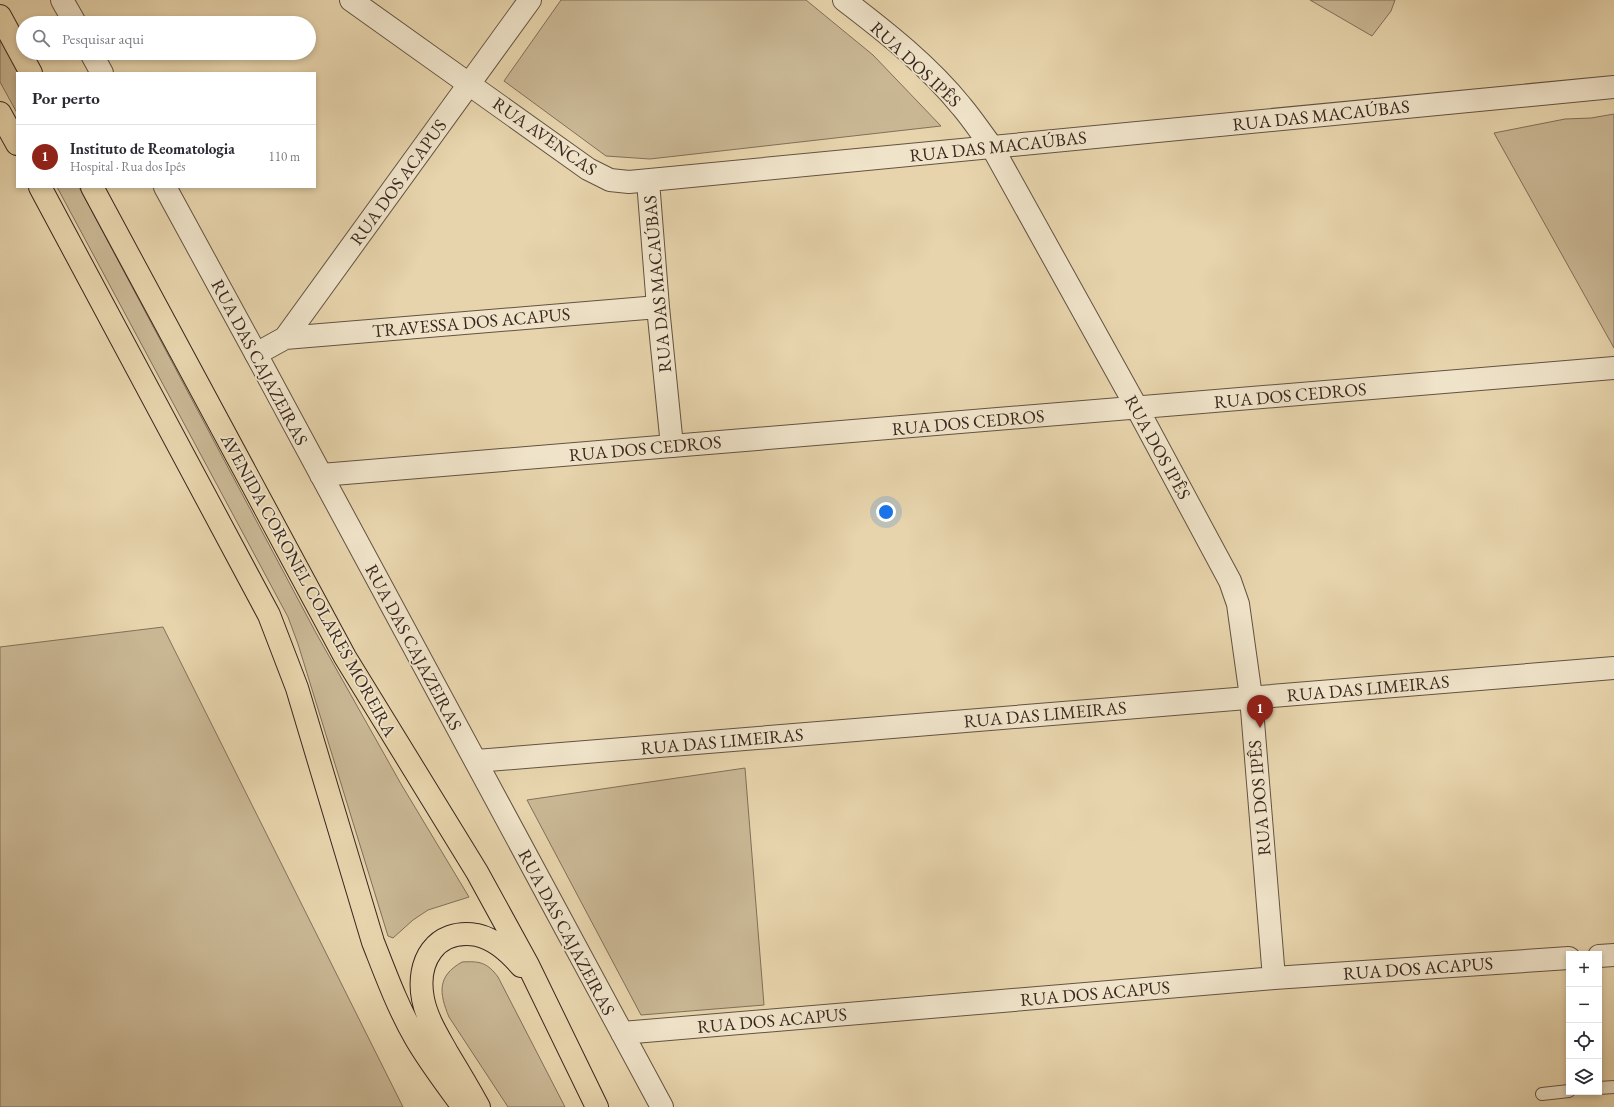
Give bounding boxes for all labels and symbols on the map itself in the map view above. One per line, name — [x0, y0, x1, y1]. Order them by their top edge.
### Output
street label: RUA DOS IPÊS — [866, 16, 966, 112]
street label: RUA AVENCAS — [488, 92, 602, 180]
street label: RUA DAS MACAÚBAS — [1231, 94, 1411, 136]
street label: RUA DOS ACAPUS — [345, 114, 451, 250]
street label: RUA DAS MACAÚBAS — [908, 125, 1088, 167]
street label: RUA DAS MACAÚBAS — [638, 194, 676, 374]
street label: RUA DAS CAJAZEIRAS — [206, 275, 314, 449]
street label: TRAVESSA DOS ACAPUS — [371, 302, 571, 342]
street label: RUA DOS CEDROS — [1213, 377, 1367, 413]
street label: RUA DOS IPÊS — [1120, 391, 1196, 503]
street label: RUA DOS CEDROS — [891, 404, 1045, 440]
street label: AVENIDA CORONEL COLARES MOREIRA — [215, 429, 402, 741]
street label: RUA DOS CEDROS — [568, 430, 722, 466]
your location — [876, 502, 896, 522]
street label: RUA DAS CAJAZEIRAS — [360, 560, 468, 734]
street label: RUA DAS LIMEIRAS — [1286, 669, 1450, 707]
street label: RUA DAS LIMEIRAS — [963, 695, 1127, 733]
pin: 1 — [1247, 695, 1273, 728]
street label: RUA DAS LIMEIRAS — [640, 722, 804, 760]
street label: RUA DOS IPÊS — [1242, 739, 1276, 857]
street label: RUA DAS CAJAZEIRAS — [513, 845, 621, 1019]
street label: RUA DOS ACAPUS — [1342, 951, 1494, 985]
street label: RUA DOS ACAPUS — [1019, 975, 1171, 1011]
street label: RUA DOS ACAPUS — [696, 1002, 848, 1038]

